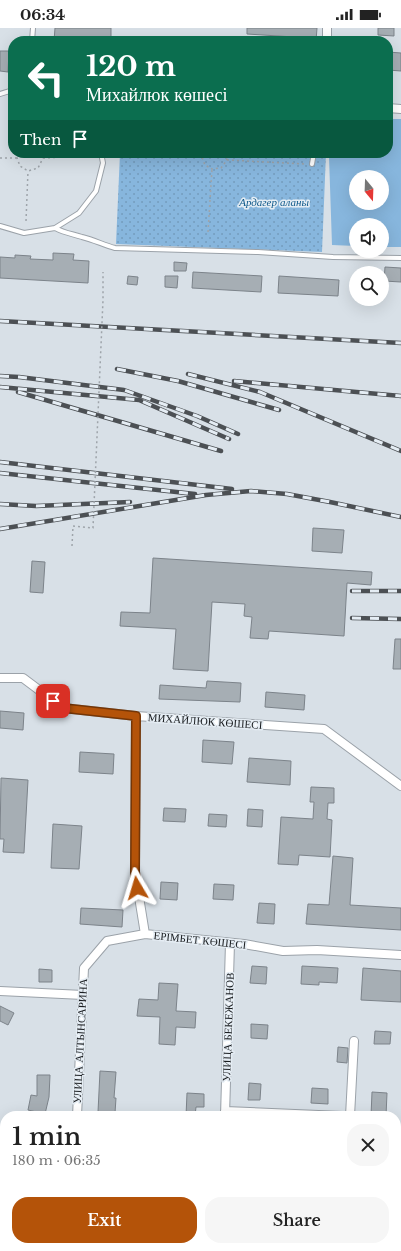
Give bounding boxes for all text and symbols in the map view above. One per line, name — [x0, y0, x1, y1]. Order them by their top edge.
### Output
text: 06:34 — [20, 5, 65, 24]
text: 120 m — [86, 49, 176, 84]
icon: left — [20, 52, 72, 104]
text: Михайлюк көшесі — [86, 84, 227, 106]
icon: arrive — [69, 128, 91, 150]
text: Then — [20, 130, 61, 149]
north arrow — [349, 170, 389, 210]
map controls — [349, 170, 389, 306]
park label: Ардагер аланы — [238, 195, 309, 209]
button: sound — [349, 218, 389, 258]
button: search — [349, 266, 389, 306]
pin — [36, 684, 70, 718]
icon: arrive — [42, 690, 64, 712]
street label: МИХАЙЛЮК КӨШЕСІ — [147, 710, 263, 732]
position arrow — [116, 867, 158, 909]
street label: ЕРІМБЕТ КӨШЕСІ — [153, 928, 247, 952]
street label: УЛИЦА БЕКЕЖАНОВ — [219, 972, 237, 1082]
street label: УЛИЦА АЛТЫНСАРИНА — [70, 978, 90, 1104]
text: 1 min — [12, 1122, 81, 1151]
button: close — [347, 1124, 389, 1166]
text: 180 m · 06:35 — [12, 1152, 101, 1169]
button: Exit — [12, 1197, 197, 1243]
button: Share — [205, 1197, 389, 1243]

